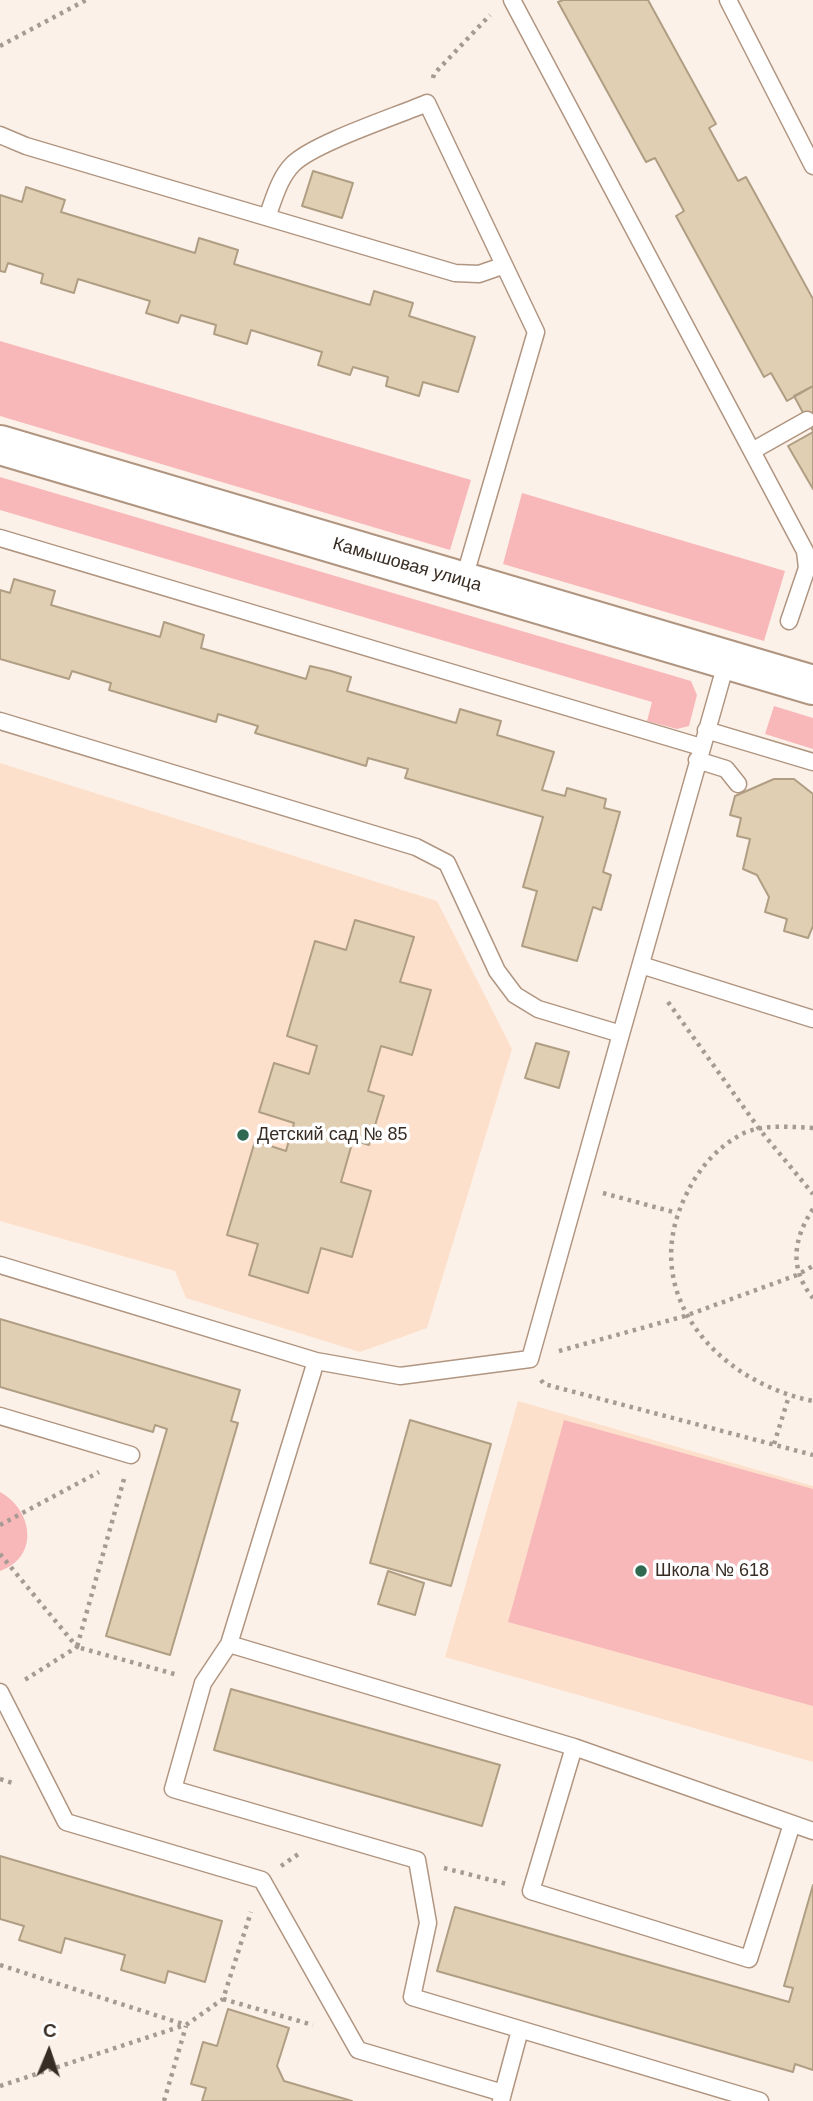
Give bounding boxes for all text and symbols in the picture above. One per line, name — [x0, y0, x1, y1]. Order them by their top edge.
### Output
street label: Камышовая улица — [330, 533, 484, 597]
place label: Детский сад № 85 — [257, 1124, 407, 1146]
marker: Детский сад № 85 — [235, 1127, 251, 1143]
place label: Школа № 618 — [655, 1560, 769, 1582]
marker: Школа № 618 — [633, 1563, 649, 1579]
north arrow — [14, 2017, 84, 2087]
text: С — [43, 2020, 57, 2041]

